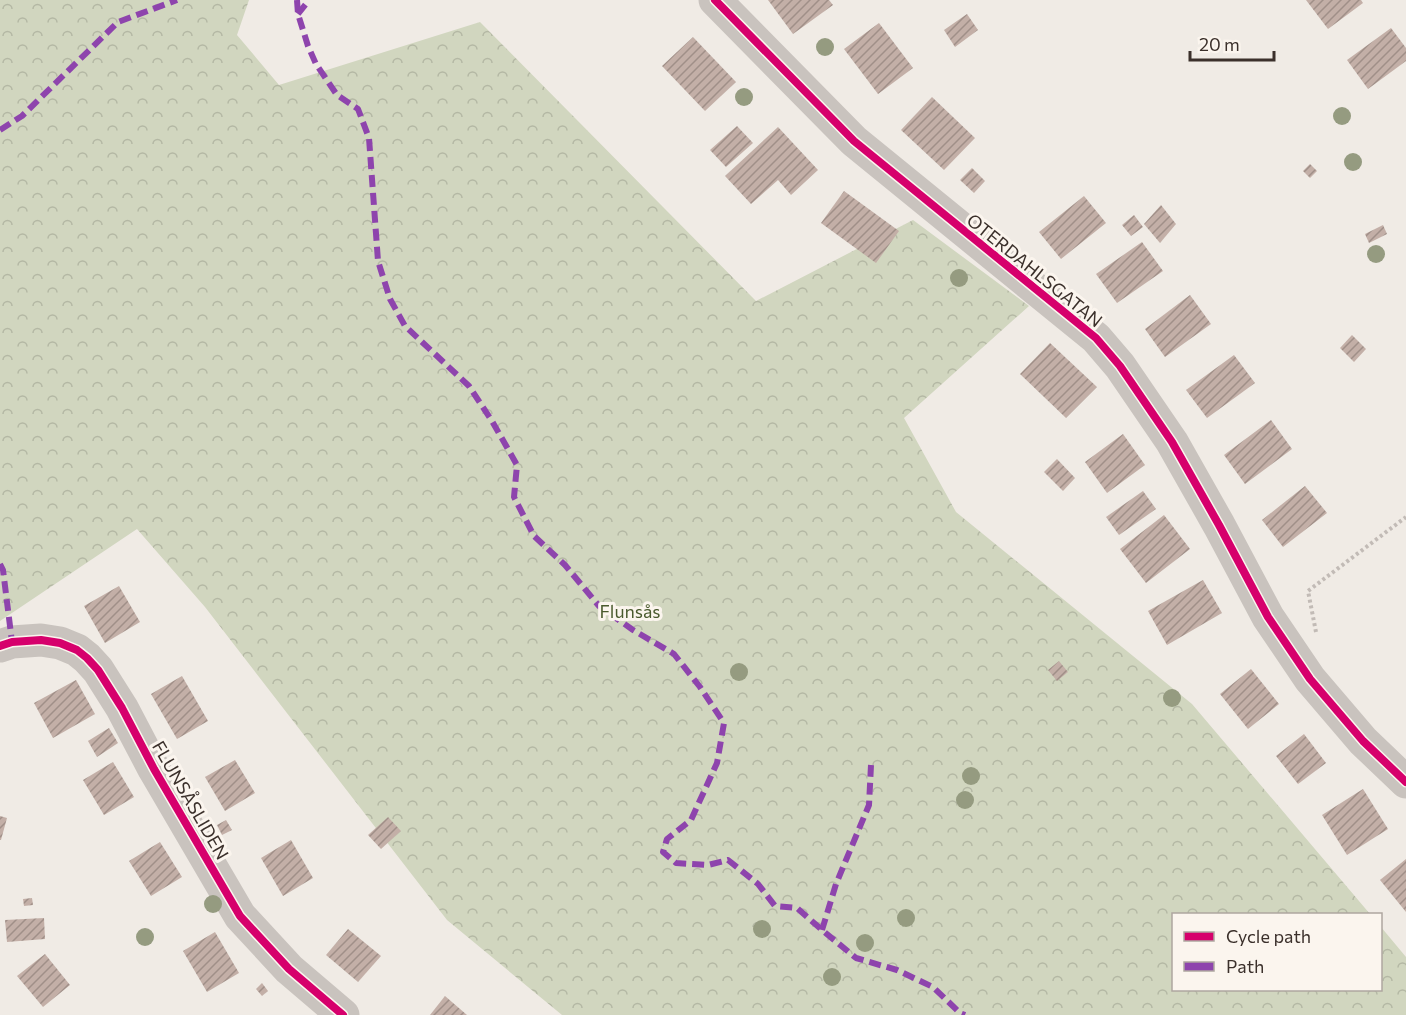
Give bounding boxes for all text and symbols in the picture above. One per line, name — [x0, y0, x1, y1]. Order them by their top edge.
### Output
scale bar — [1190, 24, 1274, 62]
text: 20 m — [1199, 33, 1240, 55]
street label: OTERDAHLSGATAN — [963, 209, 1107, 331]
park label: Flunsås — [600, 600, 660, 622]
street label: FLUNSÅSLIDEN — [148, 737, 234, 863]
legend — [1172, 913, 1382, 991]
text: Cycle path — [1226, 925, 1311, 947]
text: Path — [1226, 955, 1264, 977]

